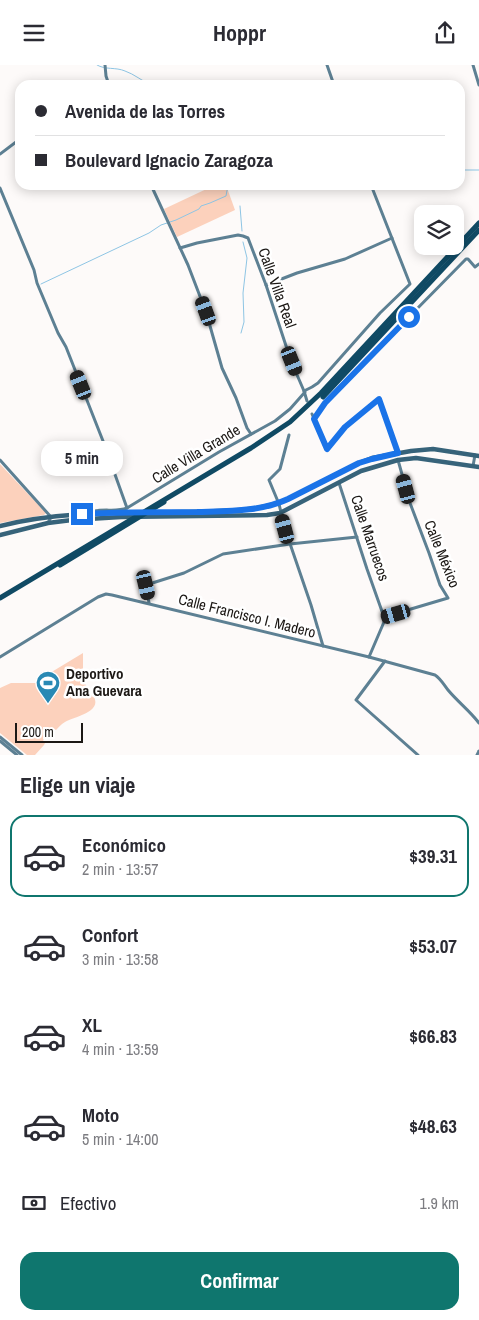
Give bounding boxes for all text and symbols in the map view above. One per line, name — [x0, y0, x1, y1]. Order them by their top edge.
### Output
text: Hoppr — [213, 18, 266, 48]
icon: menu — [20, 19, 48, 47]
icon: share — [431, 19, 459, 47]
text: Avenida de las Torres — [65, 98, 225, 124]
text: Boulevard Ignacio Zaragoza — [65, 147, 273, 173]
map controls — [414, 205, 464, 255]
button: layers — [414, 205, 464, 255]
street label: Calle Villa Real — [253, 245, 302, 331]
car — [193, 294, 218, 328]
route start — [398, 306, 420, 328]
car — [279, 344, 304, 378]
car — [68, 368, 93, 402]
street label: Calle Villa Grande — [148, 419, 244, 488]
callout: 5 min — [41, 441, 123, 477]
text: 5 min — [65, 447, 99, 469]
car — [394, 473, 417, 505]
street label: Calle Marruecos — [346, 492, 395, 584]
route end — [71, 503, 93, 525]
car — [273, 513, 296, 545]
street label: Calle México — [419, 517, 466, 591]
car — [135, 569, 156, 601]
street label: Calle Francisco I. Madero — [176, 588, 318, 643]
car — [379, 603, 412, 625]
place label: Deportivo Ana Guevara — [66, 663, 142, 701]
sports icon: Deportivo Ana Guevara — [35, 670, 61, 704]
scale bar — [15, 720, 82, 743]
text: 200 m — [22, 723, 54, 741]
text: Elige un viaje — [20, 770, 135, 800]
text: Económico — [82, 832, 166, 858]
icon: car — [22, 834, 67, 879]
text: $39.31 — [409, 843, 457, 869]
text: 2 min · 13:57 — [82, 858, 159, 880]
text: Confort — [82, 922, 138, 948]
icon: car — [22, 924, 67, 969]
text: $53.07 — [409, 933, 457, 959]
text: 3 min · 13:58 — [82, 948, 159, 970]
text: XL — [82, 1012, 102, 1038]
icon: car — [22, 1014, 67, 1059]
text: $66.83 — [409, 1023, 457, 1049]
text: 4 min · 13:59 — [82, 1038, 159, 1060]
text: Moto — [82, 1102, 119, 1128]
icon: car — [22, 1104, 67, 1149]
text: $48.63 — [409, 1113, 457, 1139]
text: 5 min · 14:00 — [82, 1128, 159, 1150]
icon: cash — [20, 1189, 48, 1217]
text: Efectivo — [60, 1190, 116, 1216]
text: 1.9 km — [420, 1192, 459, 1214]
button: Confirmar — [20, 1252, 459, 1310]

